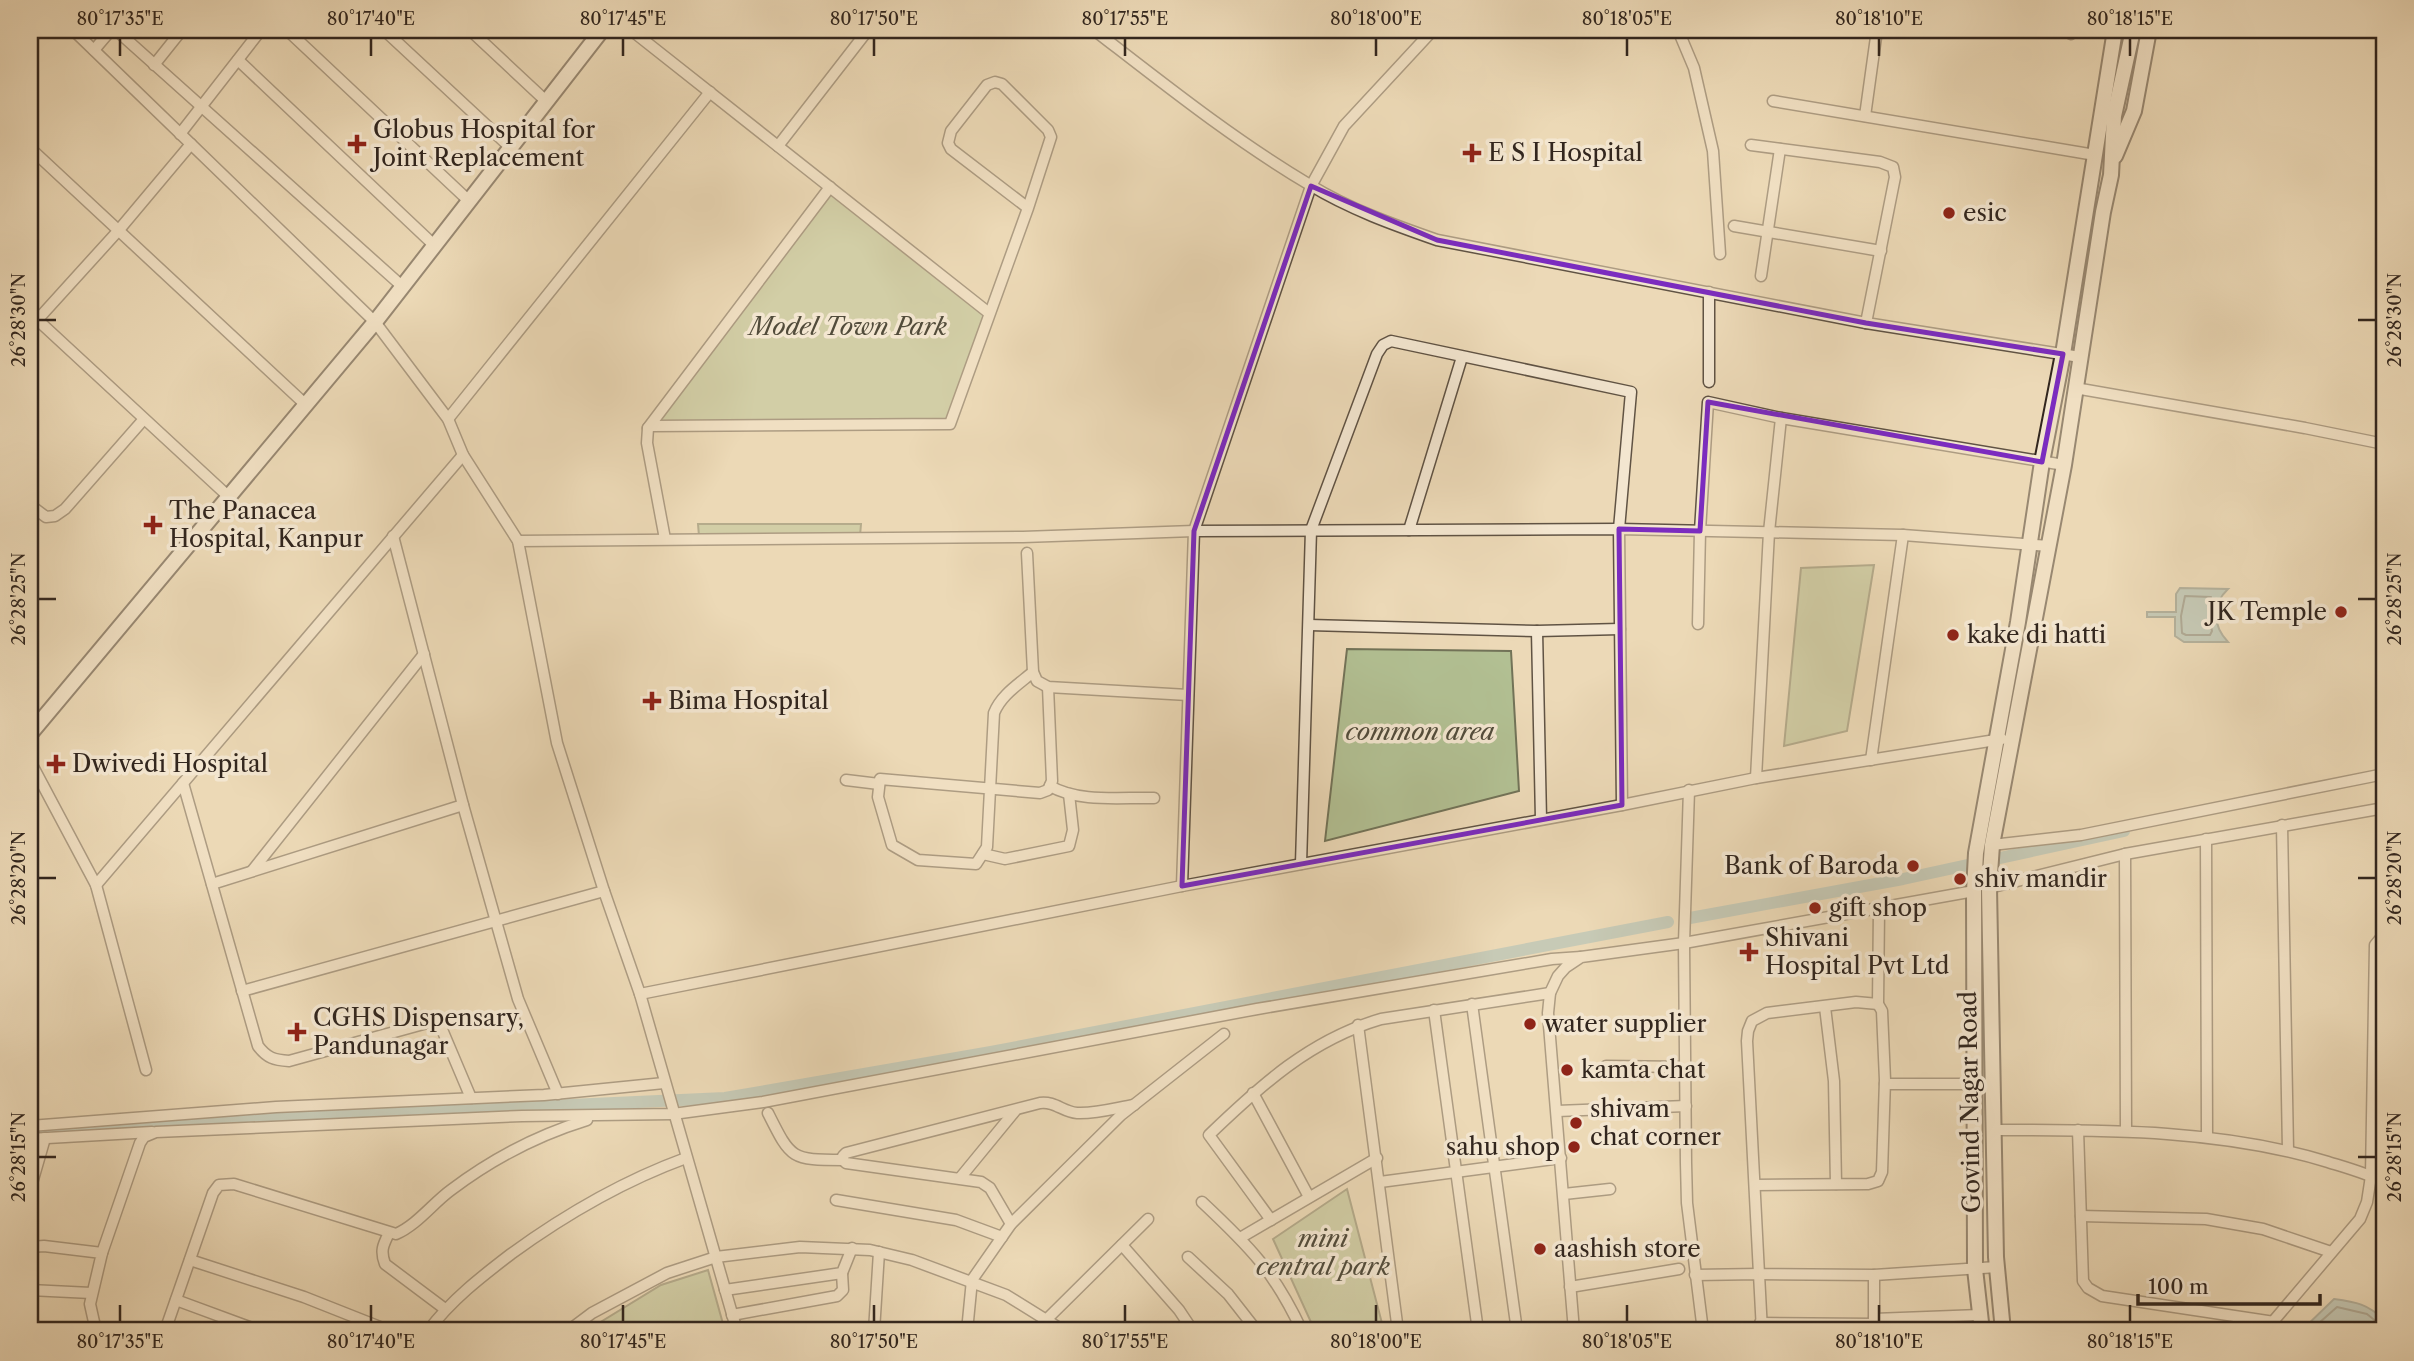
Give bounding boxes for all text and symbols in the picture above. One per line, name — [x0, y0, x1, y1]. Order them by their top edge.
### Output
text: 80°17'35"E — [76, 8, 164, 30]
text: 80°17'40"E — [327, 8, 415, 30]
text: 80°17'45"E — [580, 8, 666, 30]
text: 80°17'50"E — [830, 8, 918, 30]
text: 80°17'55"E — [1082, 8, 1168, 30]
text: 80°18'00"E — [1330, 8, 1422, 30]
text: 80°18'05"E — [1582, 8, 1672, 30]
text: 80°18'10"E — [1835, 8, 1923, 30]
text: 80°18'15"E — [2087, 8, 2173, 30]
place label: Globus Hospital for Joint Replacement — [369, 115, 595, 172]
marker: Globus Hospital for Joint Replacement — [347, 134, 367, 154]
place label: E S I Hospital — [1488, 138, 1643, 167]
marker: E S I Hospital — [1462, 143, 1482, 163]
place label: esic — [1963, 198, 2007, 227]
marker: esic — [1941, 205, 1957, 221]
text: 26°28'30"N — [8, 273, 30, 367]
text: 26°28'30"N — [2384, 273, 2406, 367]
park label: Model Town Park — [746, 312, 947, 341]
place label: The Panacea Hospital, Kanpur — [169, 496, 363, 553]
marker: The Panacea Hospital, Kanpur — [143, 515, 163, 535]
text: 26°28'25"N — [8, 552, 30, 646]
text: 26°28'25"N — [2384, 552, 2406, 646]
place label: JK Temple — [2204, 597, 2327, 626]
marker: JK Temple — [2333, 604, 2349, 620]
place label: kake di hatti — [1967, 620, 2106, 649]
marker: kake di hatti — [1945, 627, 1961, 643]
place label: Bima Hospital — [668, 686, 829, 715]
marker: Bima Hospital — [642, 691, 662, 711]
park label: common area — [1346, 717, 1494, 746]
place label: Dwivedi Hospital — [72, 749, 268, 778]
marker: Dwivedi Hospital — [46, 754, 66, 774]
text: 26°28'20"N — [8, 831, 30, 925]
text: 26°28'20"N — [2384, 831, 2406, 925]
place label: Bank of Baroda — [1724, 851, 1899, 880]
marker: Bank of Baroda — [1905, 858, 1921, 874]
place label: shiv mandir — [1974, 864, 2107, 893]
marker: shiv mandir — [1952, 871, 1968, 887]
place label: gift shop — [1829, 893, 1927, 922]
marker: gift shop — [1807, 900, 1823, 916]
place label: Shivani Hospital Pvt Ltd — [1765, 923, 1950, 980]
marker: Shivani Hospital Pvt Ltd — [1739, 942, 1759, 962]
street label: Govind Nagar Road — [1953, 990, 1986, 1213]
place label: CGHS Dispensary, Pandunagar — [313, 1003, 524, 1060]
place label: water supplier — [1543, 1009, 1707, 1038]
marker: water supplier — [1522, 1016, 1538, 1032]
marker: CGHS Dispensary, Pandunagar — [287, 1022, 307, 1042]
place label: kamta chat — [1581, 1055, 1706, 1084]
marker: kamta chat — [1559, 1062, 1575, 1078]
place label: shivam chat corner — [1590, 1094, 1721, 1151]
text: 26°28'15"N — [8, 1112, 30, 1202]
text: 26°28'15"N — [2384, 1112, 2406, 1202]
marker: shivam chat corner — [1568, 1115, 1584, 1131]
place label: sahu shop — [1446, 1132, 1560, 1161]
marker: sahu shop — [1566, 1139, 1582, 1155]
park label: mini central park — [1256, 1224, 1391, 1281]
place label: aashish store — [1554, 1234, 1701, 1263]
marker: aashish store — [1532, 1241, 1548, 1257]
scale bar — [2138, 1263, 2320, 1307]
text: 100 m — [2148, 1274, 2209, 1299]
text: 80°17'35"E — [76, 1331, 164, 1353]
text: 80°17'40"E — [327, 1331, 415, 1353]
text: 80°17'45"E — [580, 1331, 666, 1353]
text: 80°17'50"E — [830, 1331, 918, 1353]
text: 80°17'55"E — [1082, 1331, 1168, 1353]
text: 80°18'00"E — [1330, 1331, 1422, 1353]
text: 80°18'05"E — [1582, 1331, 1672, 1353]
text: 80°18'10"E — [1835, 1331, 1923, 1353]
text: 80°18'15"E — [2087, 1331, 2173, 1353]

